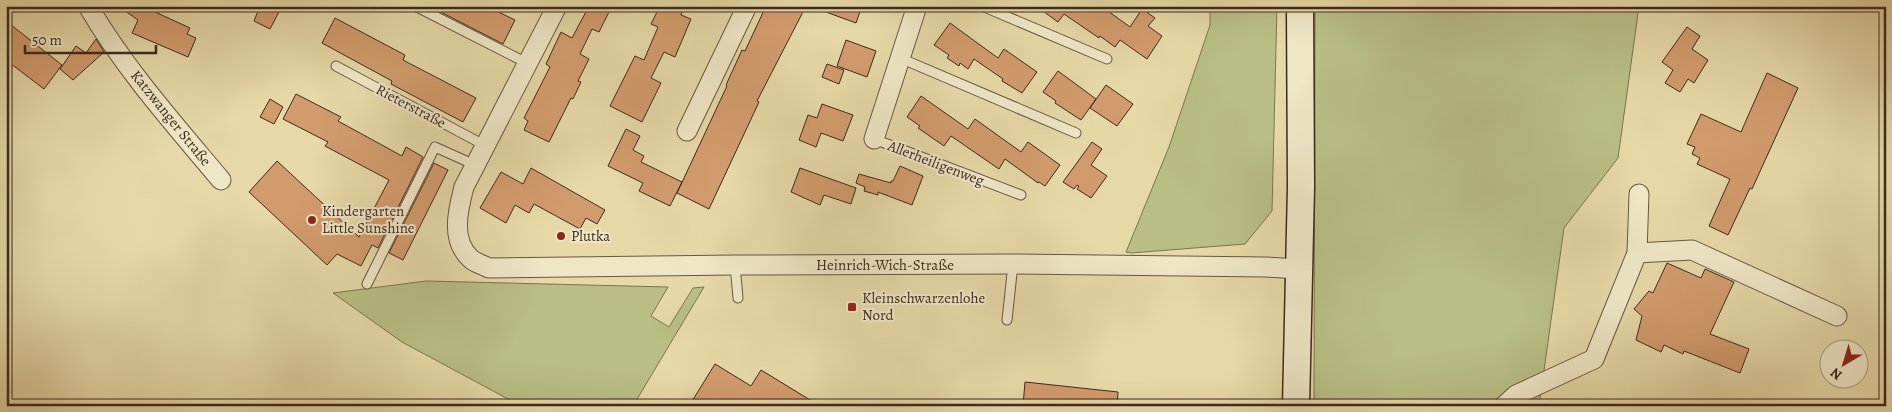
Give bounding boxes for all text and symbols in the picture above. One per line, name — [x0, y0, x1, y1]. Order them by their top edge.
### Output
scale bar — [25, 22, 156, 54]
text: 50 m — [32, 30, 62, 50]
street label: Katzwanger Straße — [126, 66, 216, 170]
street label: Rieterstraße — [373, 79, 450, 133]
street label: Allerheiligenweg — [884, 135, 988, 191]
place label: Kindergarten Little Sunshine — [322, 201, 415, 238]
marker: Kindergarten Little Sunshine — [306, 214, 318, 226]
place label: Plutka — [571, 226, 610, 246]
marker: Plutka — [555, 230, 567, 242]
street label: Heinrich-Wich-Straße — [816, 255, 954, 275]
place label: Kleinschwarzenlohe Nord — [862, 288, 985, 325]
marker: Kleinschwarzenlohe Nord — [846, 301, 858, 313]
north arrow — [1820, 340, 1870, 390]
text: N — [1826, 363, 1846, 384]

